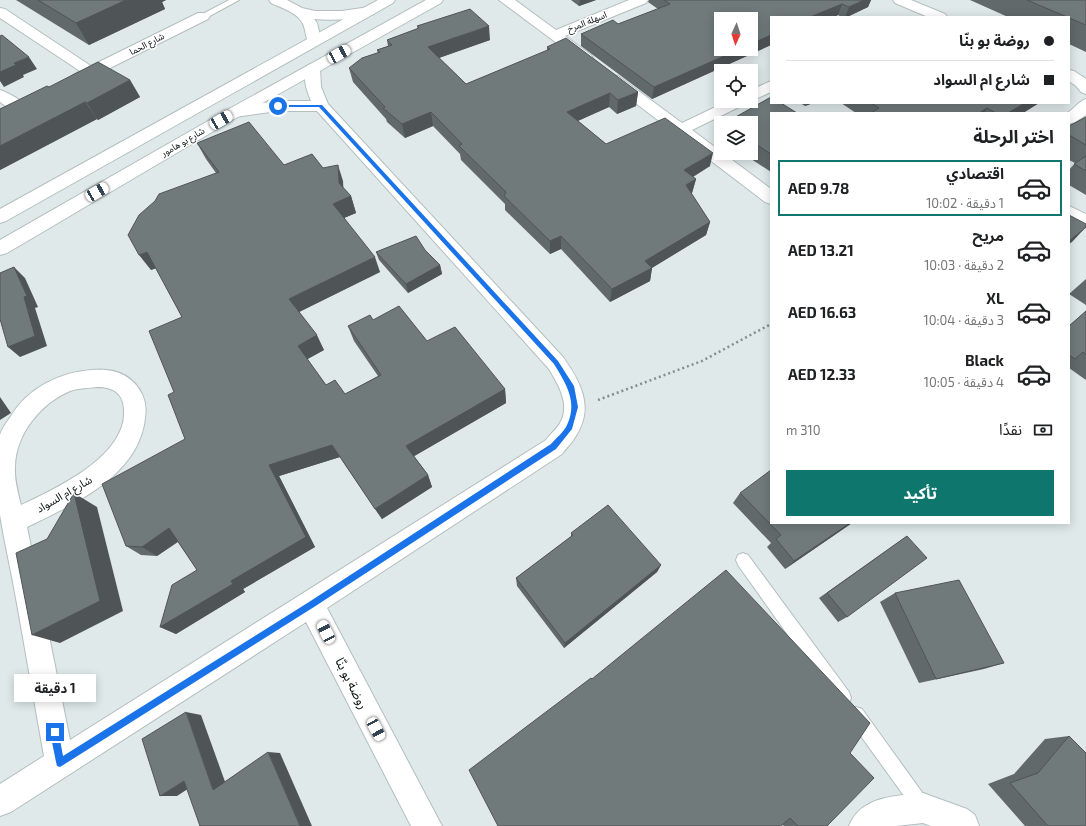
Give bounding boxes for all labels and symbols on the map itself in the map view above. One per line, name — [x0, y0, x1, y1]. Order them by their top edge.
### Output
street label: اسهلة المرخ — [565, 9, 609, 36]
north arrow — [714, 12, 758, 56]
street label: شارع الحما — [128, 30, 167, 59]
car — [326, 43, 352, 65]
route start — [269, 97, 287, 115]
car — [208, 109, 234, 131]
street label: شارع بو هامور — [158, 125, 207, 161]
car — [84, 181, 110, 203]
street label: شارع ام السواد — [34, 472, 95, 516]
car — [315, 619, 337, 645]
street label: روضة بو بنّا — [332, 655, 372, 712]
callout: 1 دقيقة — [14, 674, 96, 702]
car — [365, 716, 387, 742]
route end — [46, 723, 64, 741]

